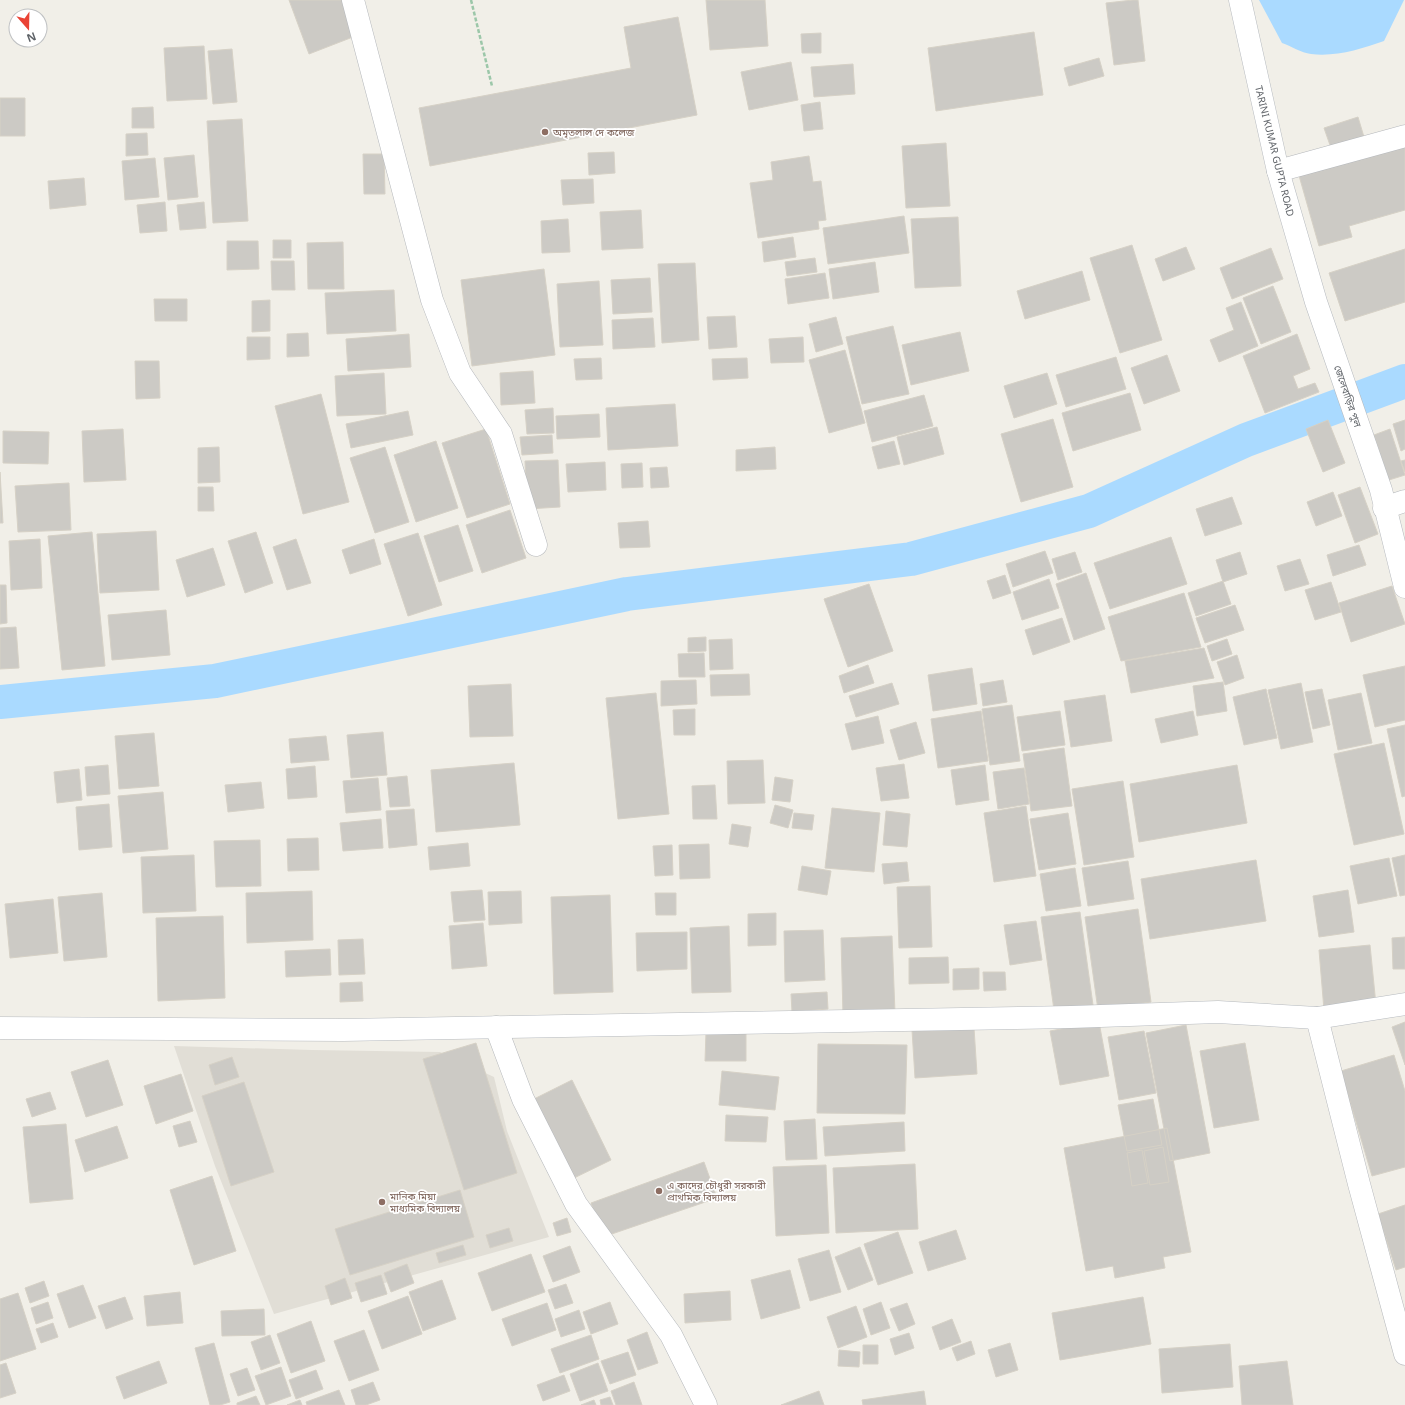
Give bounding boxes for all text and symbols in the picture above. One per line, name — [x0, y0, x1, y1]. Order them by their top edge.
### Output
north arrow — [8, 8, 48, 48]
text: N — [25, 29, 38, 46]
street label: TARINI KUMAR GUPTA ROAD — [1252, 84, 1298, 218]
place label: অমৃতলাল দে কলেজ — [552, 125, 635, 139]
marker: অমৃতলাল দে কলেজ — [540, 127, 550, 137]
street label: জেলেবাড়ির পুল — [1331, 363, 1365, 429]
place label: এ কাদের চৌধুরী সরকারী প্রাথমিক বিদ্যালয় — [667, 1178, 766, 1204]
marker: এ কাদের চৌধুরী সরকারী প্রাথমিক বিদ্যালয় — [654, 1186, 664, 1196]
place label: মানিক মিয়া মাধ্যমিক বিদ্যালয় — [389, 1189, 461, 1215]
marker: মানিক মিয়া মাধ্যমিক বিদ্যালয় — [377, 1197, 387, 1207]

